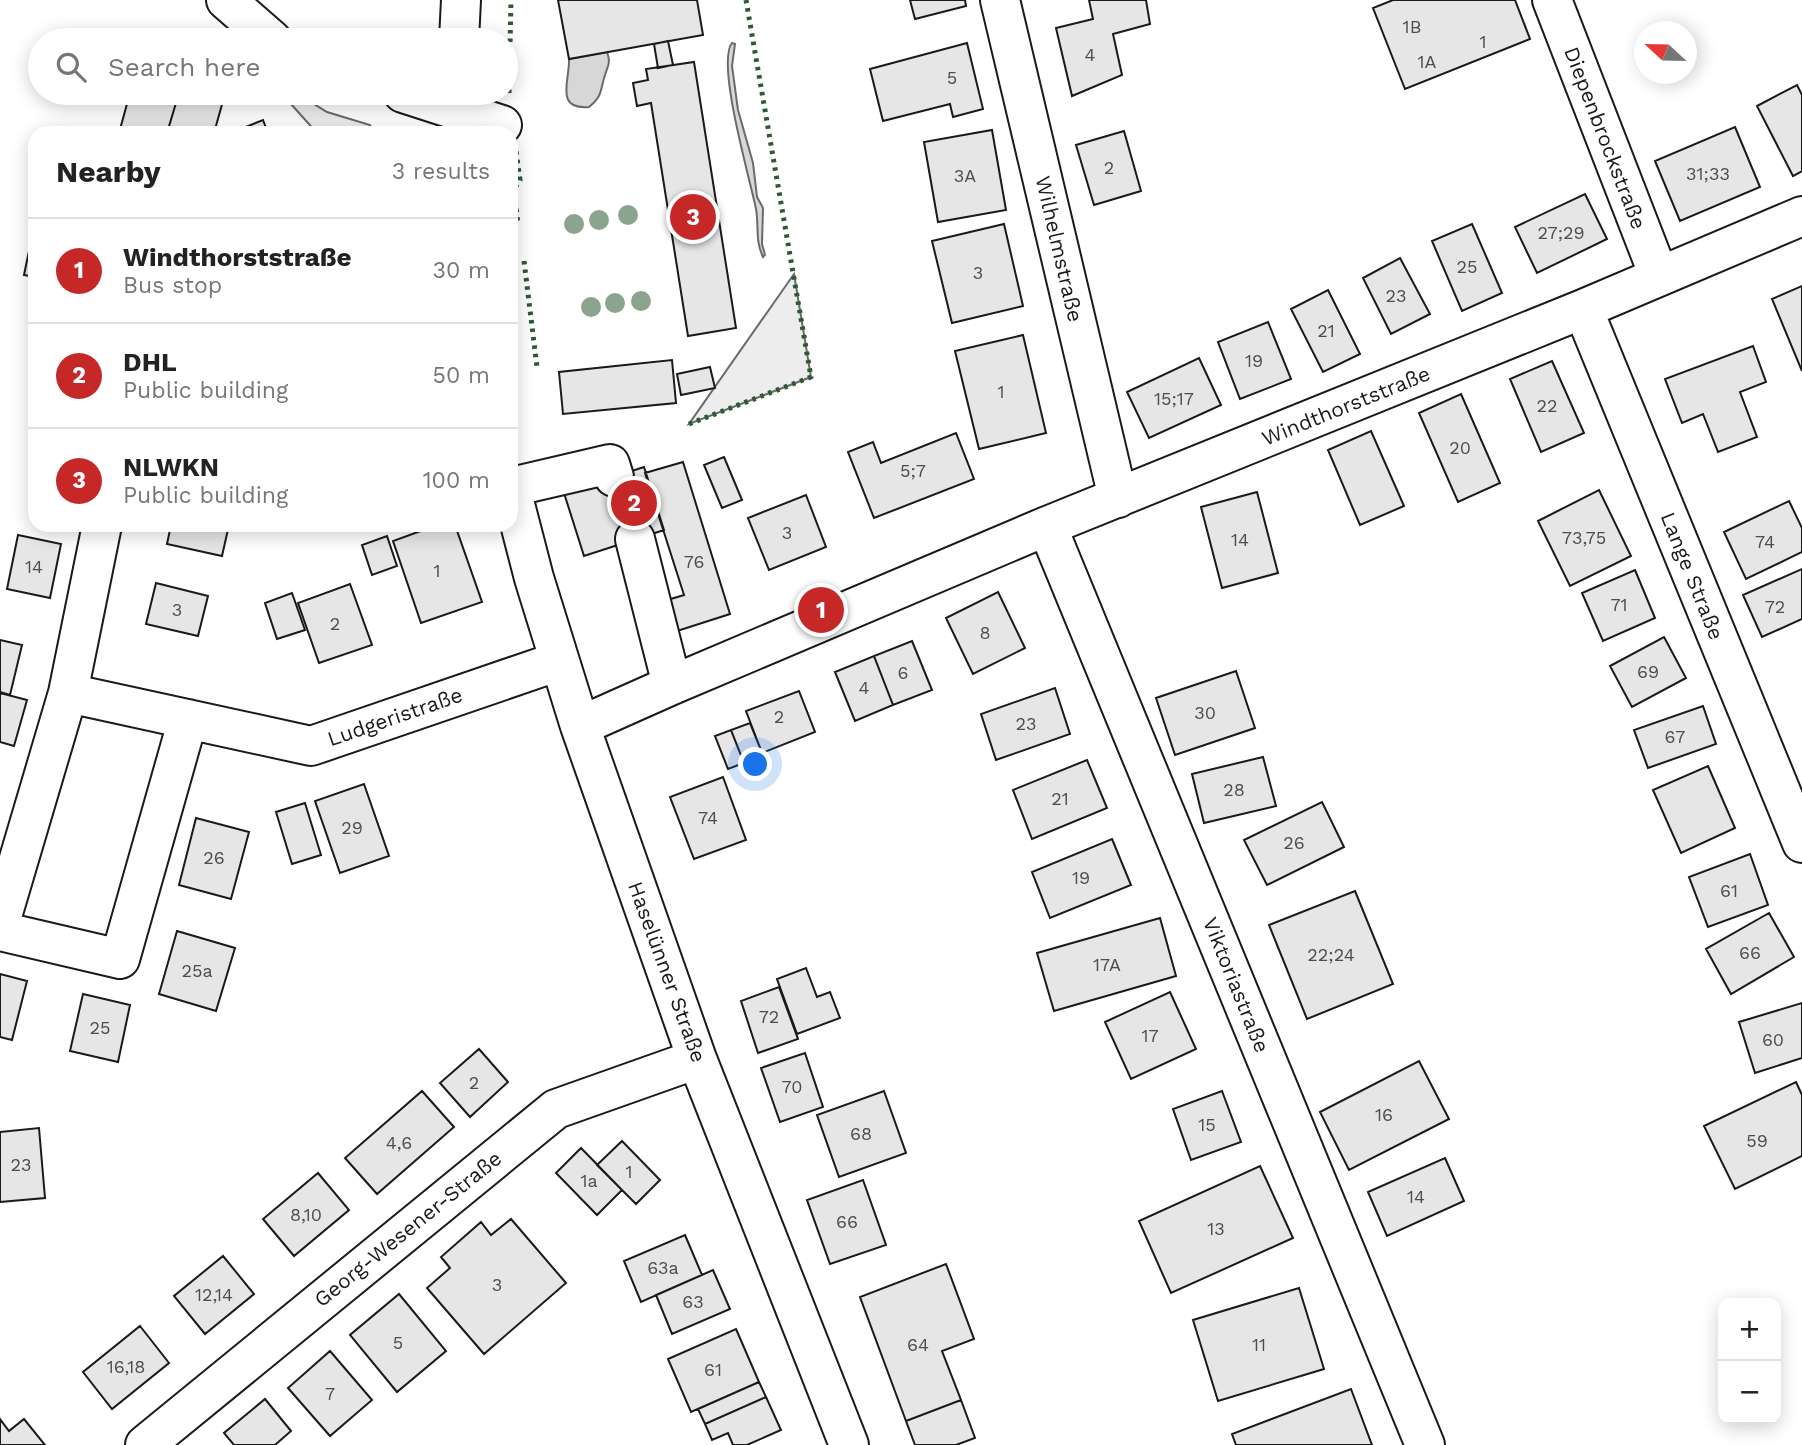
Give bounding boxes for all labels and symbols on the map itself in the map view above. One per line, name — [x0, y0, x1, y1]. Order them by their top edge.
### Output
house number: 1B — [1403, 16, 1421, 37]
north arrow — [1634, 21, 1697, 84]
house number: 1 — [1479, 31, 1487, 52]
street label: Diepenbrockstraße — [1559, 43, 1652, 233]
house number: 4 — [1085, 44, 1096, 65]
house number: 1A — [1418, 51, 1437, 72]
house number: 5 — [947, 67, 957, 88]
house number: 2 — [1104, 157, 1114, 178]
house number: 31;33 — [1686, 163, 1730, 184]
house number: 3A — [954, 165, 976, 186]
street label: Wilhelmstraße — [1031, 174, 1088, 324]
pin: 3 — [670, 191, 716, 243]
house number: 27;29 — [1537, 222, 1585, 243]
house number: 25 — [1457, 256, 1477, 277]
house number: 3 — [973, 262, 983, 283]
house number: 23 — [1386, 285, 1407, 306]
house number: 21 — [1317, 320, 1335, 341]
house number: 19 — [1245, 350, 1263, 371]
street label: Windthorststraße — [1258, 360, 1434, 451]
house number: 1 — [997, 381, 1005, 402]
house number: 15;17 — [1154, 388, 1194, 409]
house number: 22 — [1537, 395, 1558, 416]
house number: 20 — [1449, 437, 1471, 458]
house number: 5;7 — [900, 460, 926, 481]
pin: 2 — [611, 477, 657, 529]
street label: Lange Straße — [1656, 508, 1729, 643]
house number: 3 — [782, 522, 792, 543]
house number: 73,75 — [1562, 527, 1606, 548]
house number: 14 — [1231, 529, 1249, 550]
house number: 74 — [1755, 531, 1775, 552]
house number: 76 — [684, 551, 704, 572]
house number: 14 — [25, 556, 43, 577]
house number: 1 — [433, 560, 441, 581]
pin: 1 — [798, 584, 844, 636]
house number: 71 — [1610, 594, 1628, 615]
house number: 72 — [1765, 596, 1785, 617]
house number: 3 — [172, 599, 182, 620]
house number: 2 — [330, 613, 340, 634]
house number: 8 — [979, 622, 991, 643]
house number: 69 — [1637, 661, 1659, 682]
house number: 6 — [898, 662, 908, 683]
house number: 4 — [859, 677, 870, 698]
street label: Ludgeristraße — [324, 682, 466, 751]
house number: 30 — [1194, 702, 1216, 723]
house number: 2 — [774, 706, 784, 727]
house number: 23 — [1016, 713, 1037, 734]
house number: 67 — [1665, 726, 1685, 747]
your location — [738, 747, 772, 781]
house number: 28 — [1223, 779, 1245, 800]
house number: 21 — [1051, 788, 1069, 809]
house number: 74 — [698, 807, 718, 828]
house number: 29 — [341, 817, 363, 838]
house number: 26 — [1283, 832, 1305, 853]
house number: 26 — [203, 847, 225, 868]
house number: 19 — [1072, 867, 1090, 888]
street label: Haselünner Straße — [623, 878, 712, 1066]
house number: 61 — [1720, 880, 1738, 901]
street label: Viktoriastraße — [1198, 914, 1275, 1056]
house number: 66 — [1739, 942, 1761, 963]
house number: 22;24 — [1307, 944, 1355, 965]
house number: 17A — [1093, 954, 1121, 975]
house number: 25a — [181, 960, 213, 981]
house number: 72 — [759, 1006, 779, 1027]
house number: 25 — [90, 1017, 110, 1038]
house number: 17 — [1141, 1025, 1159, 1046]
house number: 60 — [1762, 1029, 1784, 1050]
house number: 2 — [469, 1072, 479, 1093]
house number: 70 — [782, 1076, 802, 1097]
house number: 16 — [1375, 1104, 1393, 1125]
house number: 15 — [1198, 1114, 1216, 1135]
house number: 68 — [850, 1123, 872, 1144]
house number: 59 — [1746, 1130, 1768, 1151]
house number: 4,6 — [386, 1132, 412, 1153]
street label: Georg-Wesener-Straße — [309, 1145, 506, 1312]
house number: 23 — [11, 1154, 32, 1175]
house number: 1 — [625, 1161, 633, 1182]
house number: 1a — [580, 1170, 598, 1191]
house number: 14 — [1407, 1186, 1425, 1207]
house number: 8,10 — [290, 1204, 322, 1225]
house number: 66 — [836, 1211, 858, 1232]
house number: 13 — [1207, 1218, 1225, 1239]
house number: 63a — [647, 1257, 679, 1278]
house number: 3 — [492, 1274, 502, 1295]
house number: 12,14 — [195, 1284, 233, 1305]
house number: 63 — [682, 1291, 704, 1312]
house number: 5 — [393, 1332, 403, 1353]
house number: 64 — [907, 1334, 929, 1355]
house number: 11 — [1252, 1334, 1266, 1355]
house number: 16,18 — [107, 1356, 145, 1377]
house number: 61 — [704, 1359, 722, 1380]
house number: 7 — [325, 1383, 335, 1404]

